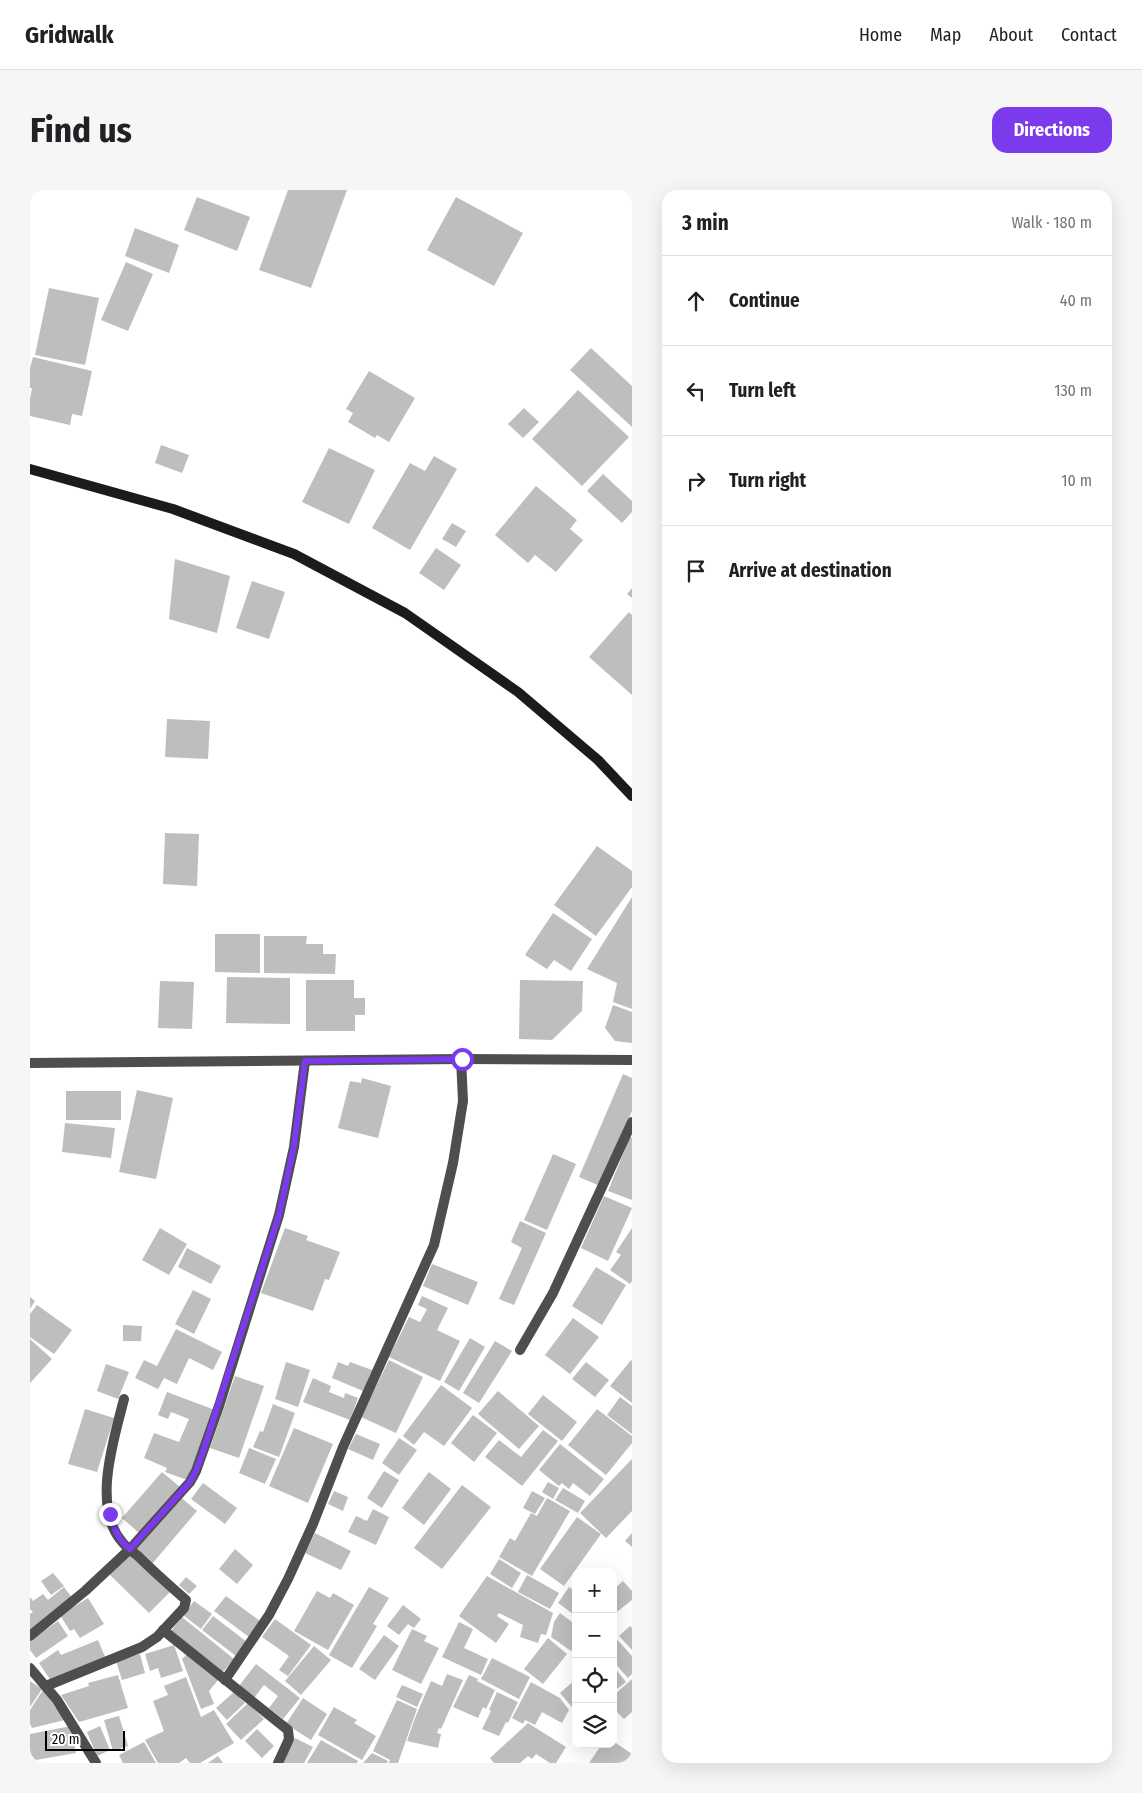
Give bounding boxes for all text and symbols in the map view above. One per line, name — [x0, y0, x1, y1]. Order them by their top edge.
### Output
text: Gridwalk — [25, 21, 114, 49]
text: Home — [859, 24, 902, 46]
text: Map — [930, 24, 961, 46]
text: About — [989, 24, 1033, 46]
text: Contact — [1061, 24, 1117, 46]
button: Directions — [992, 107, 1112, 153]
text: Find us — [30, 109, 132, 151]
text: 3 min — [682, 210, 729, 236]
text: Walk · 180 m — [1012, 213, 1092, 232]
icon: ahead — [682, 287, 710, 315]
text: Continue — [729, 289, 800, 312]
text: 40 m — [1060, 291, 1092, 310]
icon: left — [682, 377, 710, 405]
text: Turn left — [729, 379, 796, 402]
text: 130 m — [1054, 381, 1092, 400]
icon: right — [682, 467, 710, 495]
text: Turn right — [729, 469, 806, 492]
text: 10 m — [1061, 471, 1092, 490]
icon: arrive — [682, 557, 710, 585]
text: Arrive at destination — [729, 559, 892, 582]
route start — [451, 1048, 474, 1071]
route end — [99, 1503, 122, 1526]
map controls — [572, 1568, 617, 1748]
button: + — [572, 1568, 617, 1613]
button: − — [572, 1613, 617, 1658]
button: locate — [572, 1658, 617, 1703]
button: layers — [572, 1703, 617, 1748]
scale bar — [45, 1728, 125, 1751]
text: 20 m — [52, 1731, 80, 1748]

